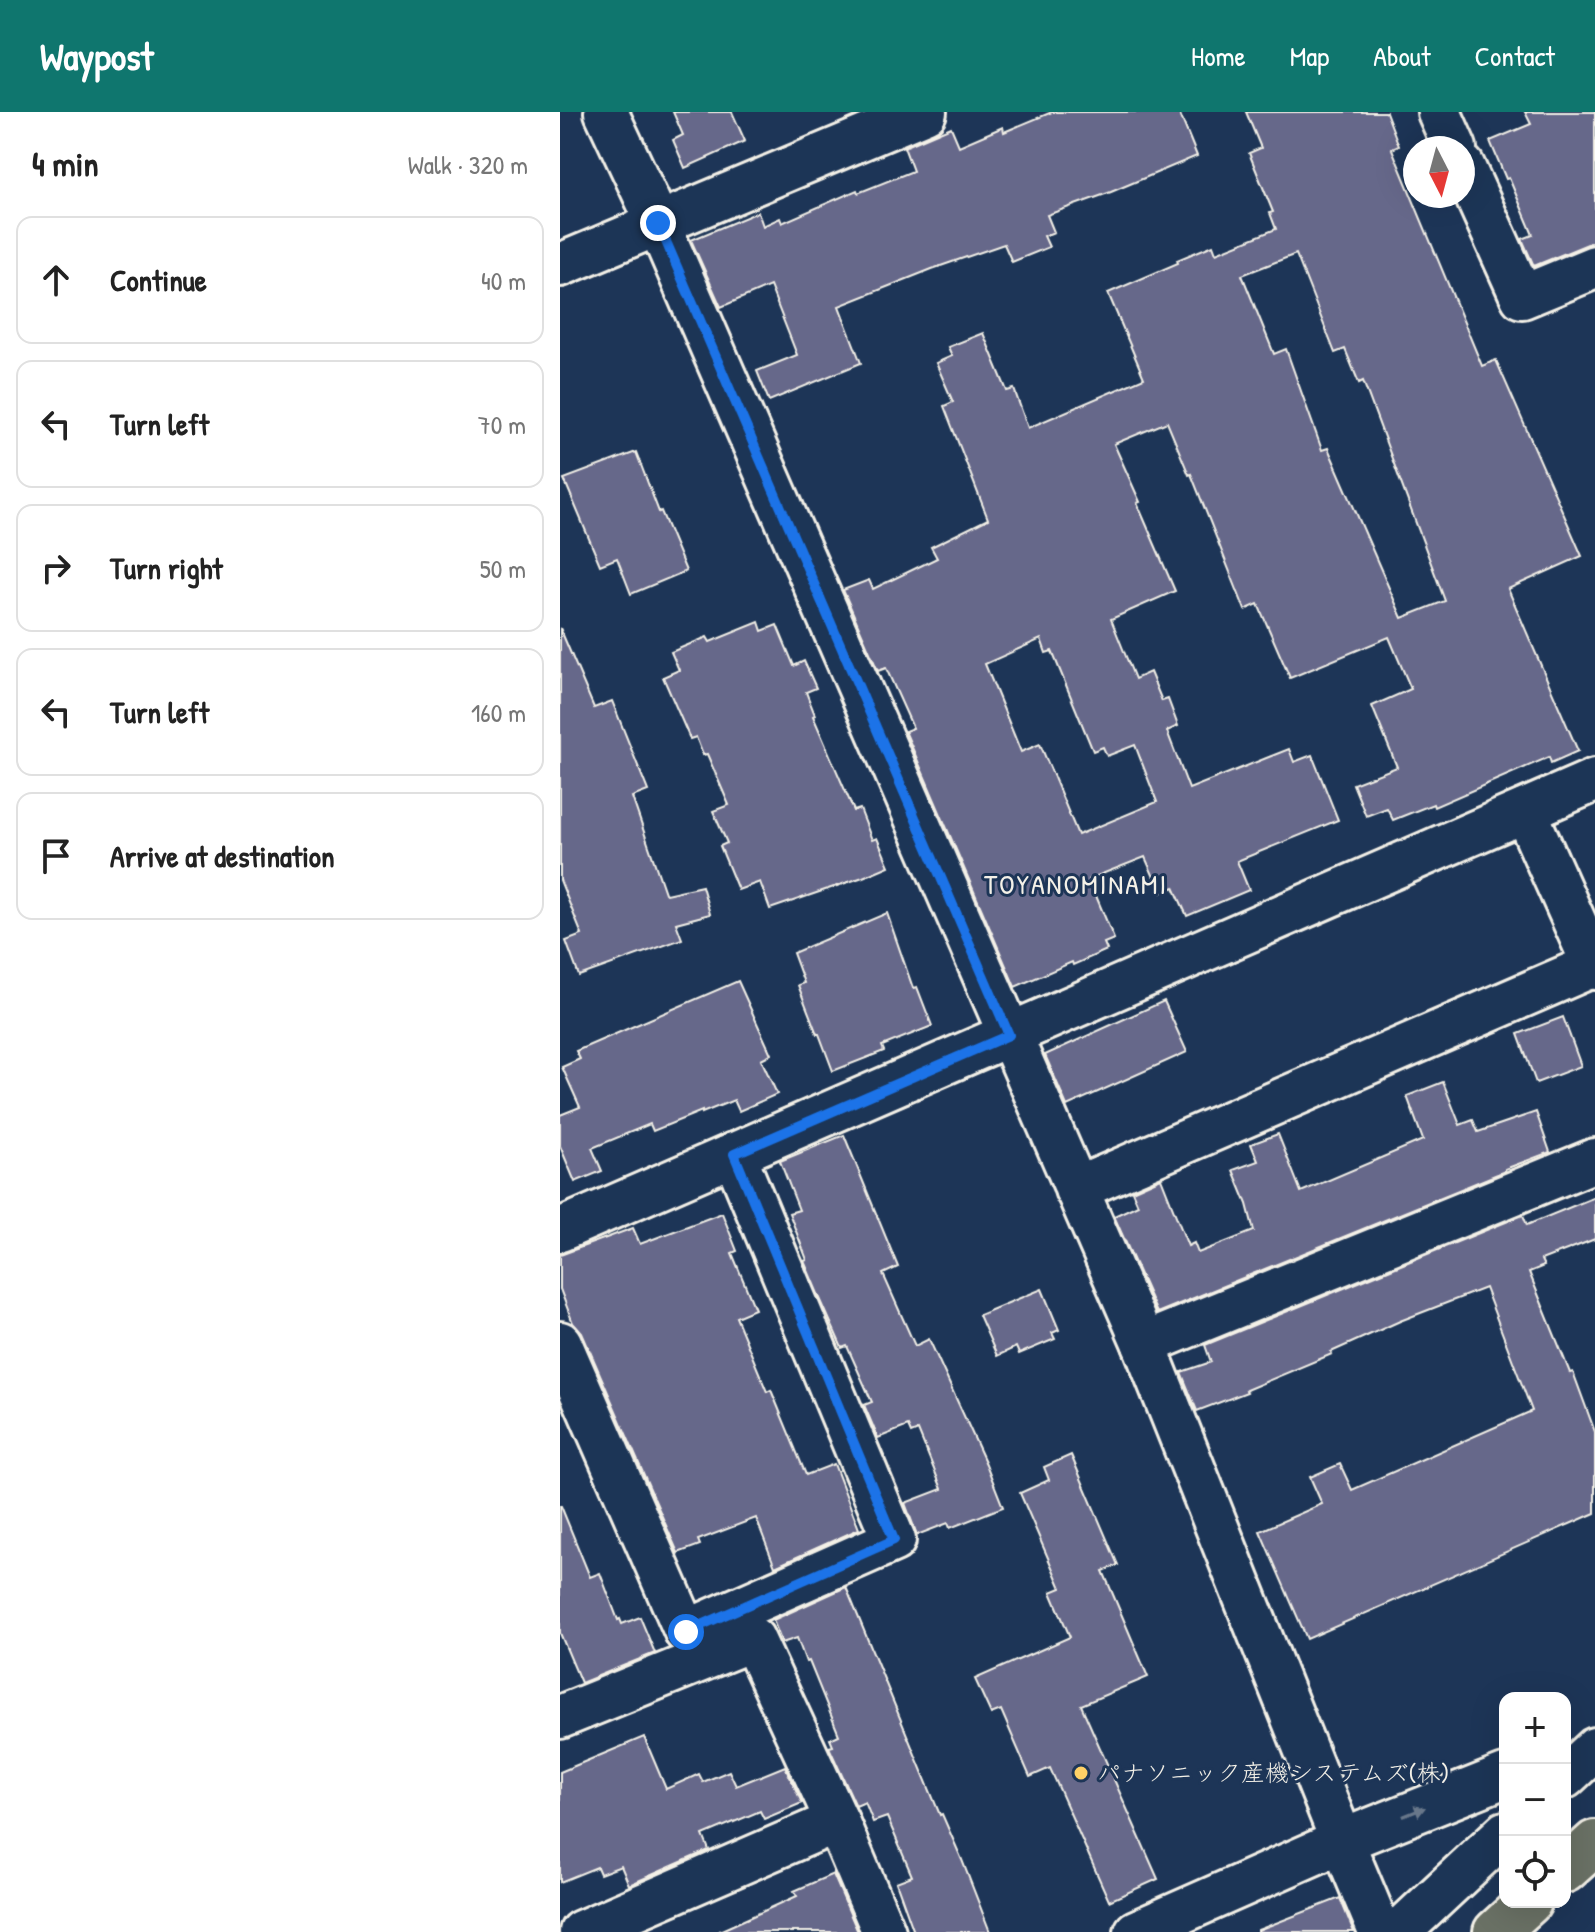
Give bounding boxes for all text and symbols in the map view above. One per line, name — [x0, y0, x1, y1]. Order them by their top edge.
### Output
text: Waypost — [40, 30, 154, 82]
text: Home — [1191, 37, 1246, 75]
text: Map — [1290, 37, 1329, 75]
text: About — [1373, 37, 1431, 75]
text: Contact — [1475, 37, 1555, 75]
north arrow — [1403, 136, 1475, 208]
text: 4 min — [32, 141, 99, 187]
text: Walk · 320 m — [408, 147, 528, 182]
route end — [640, 205, 676, 241]
icon: ahead — [34, 258, 78, 302]
text: Continue — [110, 260, 207, 300]
text: 40 m — [481, 263, 526, 298]
icon: left — [34, 402, 78, 446]
text: Turn left — [110, 404, 209, 444]
text: 70 m — [478, 407, 526, 442]
icon: right — [34, 546, 78, 590]
text: Turn right — [110, 548, 223, 588]
text: 50 m — [480, 551, 526, 586]
icon: left — [34, 690, 78, 734]
text: Turn left — [110, 692, 209, 732]
text: 160 m — [471, 695, 526, 730]
icon: arrive — [34, 834, 78, 878]
text: Arrive at destination — [110, 836, 335, 876]
district label: TOYANOMINAMI — [984, 865, 1168, 903]
route start — [668, 1614, 704, 1650]
map controls — [1499, 1692, 1571, 1908]
button: + — [1499, 1692, 1571, 1764]
place label: パナソニック産機システムズ(株) — [1097, 1756, 1449, 1788]
marker: パナソニック産機システムズ(株) — [1072, 1764, 1090, 1782]
button: − — [1499, 1764, 1571, 1836]
one-way arrow — [1402, 1805, 1426, 1818]
button: locate — [1499, 1836, 1571, 1908]

